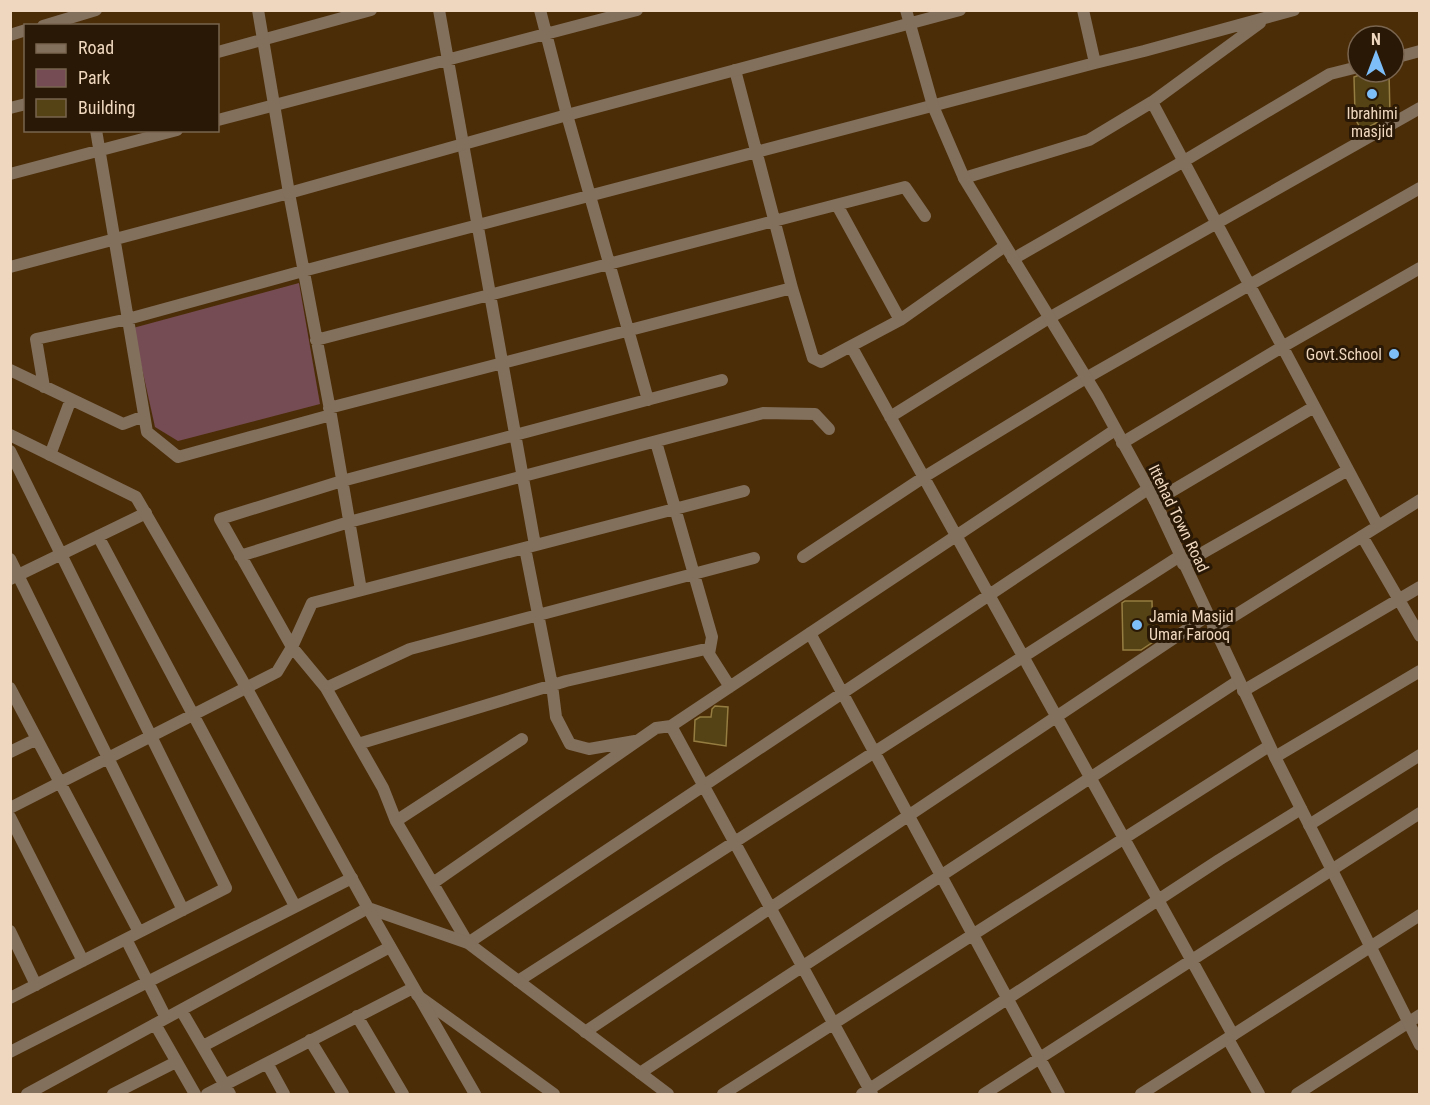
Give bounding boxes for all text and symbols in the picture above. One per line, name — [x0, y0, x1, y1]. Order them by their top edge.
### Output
legend — [24, 24, 219, 132]
north arrow — [1346, 24, 1406, 84]
text: N — [1371, 30, 1381, 49]
text: Road — [78, 37, 114, 58]
text: Park — [78, 67, 110, 88]
marker: Ibrahimi masjid — [1365, 87, 1379, 101]
text: Building — [78, 97, 135, 118]
place label: Ibrahimi masjid — [1346, 104, 1398, 141]
place label: Govt.School — [1306, 345, 1382, 364]
marker: Govt.School — [1387, 347, 1401, 361]
street label: Ittehad Town Road — [1144, 461, 1213, 575]
place label: Jamia Masjid Umar Farooq — [1149, 607, 1234, 644]
marker: Jamia Masjid Umar Farooq — [1130, 618, 1144, 632]

